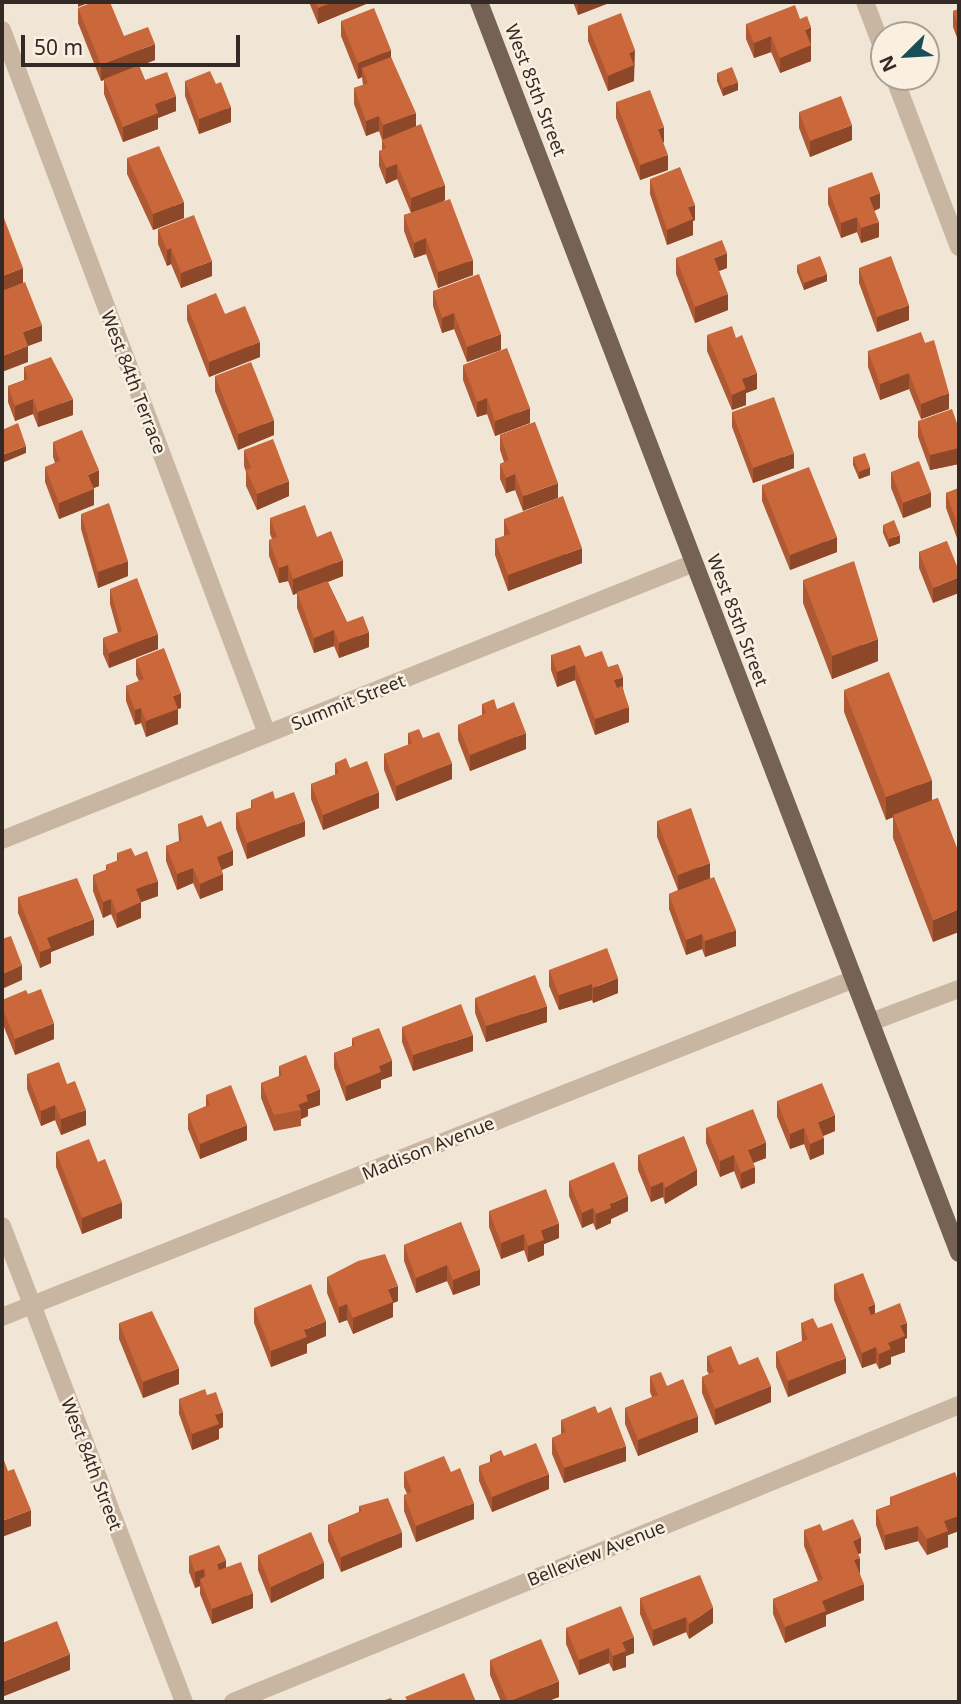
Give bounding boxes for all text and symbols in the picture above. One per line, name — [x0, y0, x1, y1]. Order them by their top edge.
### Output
scale bar — [24, 21, 243, 65]
street label: West 85th Street — [501, 21, 571, 159]
north arrow — [870, 21, 940, 91]
text: 50 m — [34, 33, 83, 61]
text: N — [873, 51, 903, 76]
street label: West 84th Terrace — [97, 307, 171, 457]
street label: West 85th Street — [703, 551, 773, 689]
street label: Summit Street — [288, 669, 408, 735]
street label: Madison Avenue — [359, 1112, 497, 1184]
street label: West 84th Street — [57, 1395, 127, 1533]
street label: Belleview Avenue — [524, 1516, 668, 1590]

